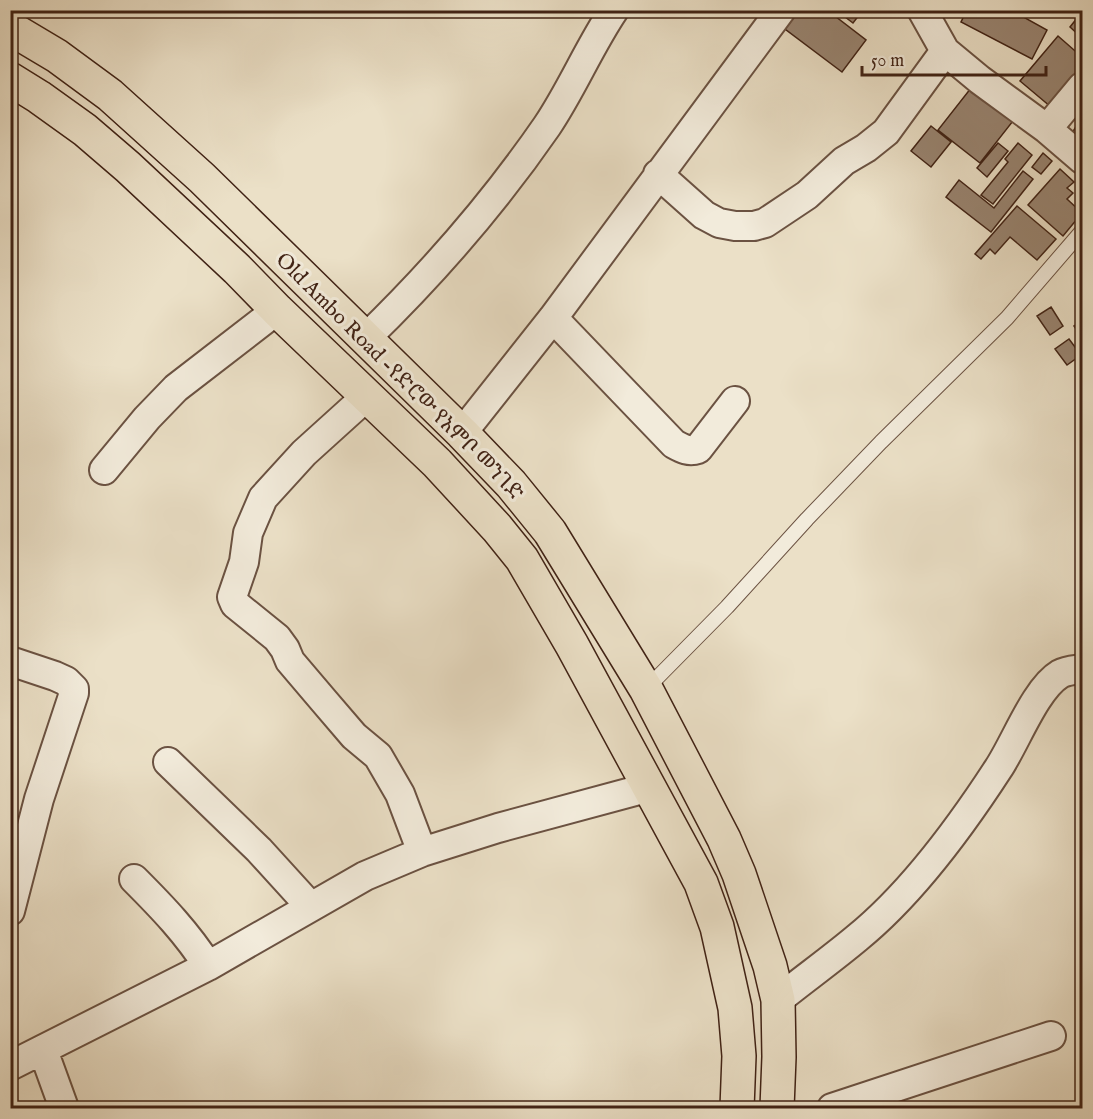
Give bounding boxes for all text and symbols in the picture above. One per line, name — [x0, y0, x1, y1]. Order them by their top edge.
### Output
scale bar — [862, 39, 1046, 77]
text: 50 m — [871, 50, 904, 73]
street label: Old Ambo Road -የድሮው የአምቦ መንገድ — [269, 247, 529, 507]

